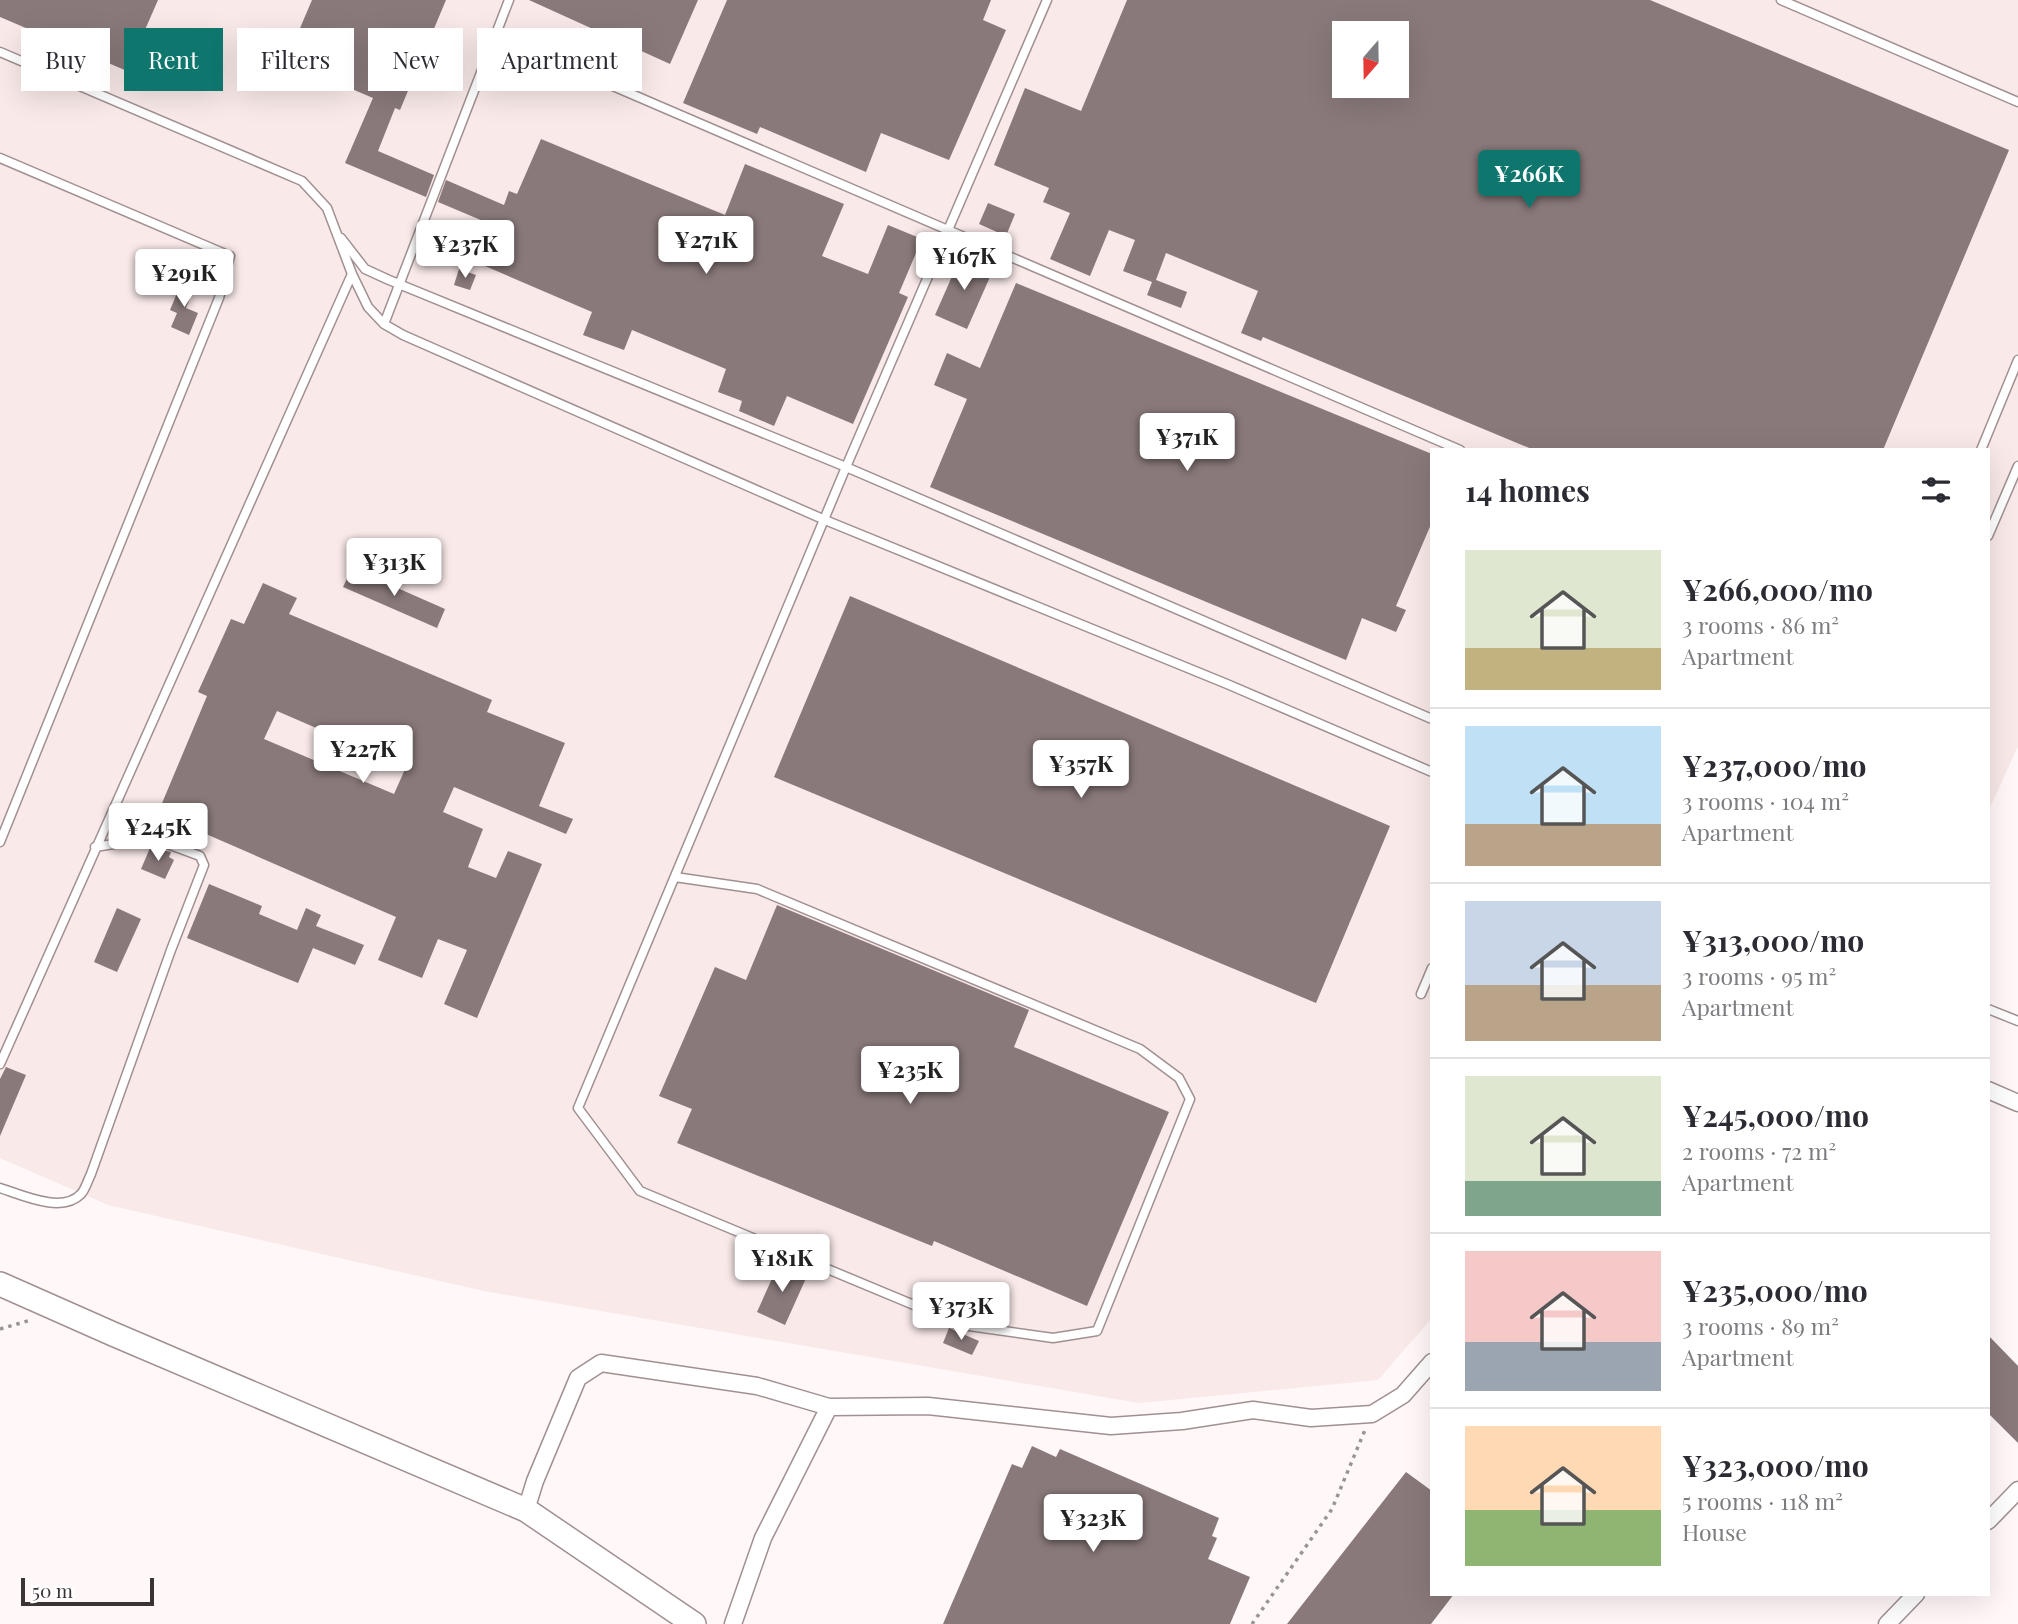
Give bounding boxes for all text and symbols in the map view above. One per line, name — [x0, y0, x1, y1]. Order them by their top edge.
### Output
north arrow — [1332, 21, 1409, 98]
map controls — [1332, 21, 1409, 98]
chip: Buy — [21, 28, 110, 91]
chip: Rent — [124, 28, 223, 91]
chip: Filters — [237, 28, 354, 91]
chip: New — [368, 28, 463, 91]
chip: Apartment — [477, 28, 642, 91]
pin: ¥266K — [1480, 150, 1578, 210]
text: ¥266K — [1494, 157, 1564, 188]
pin: ¥271K — [657, 216, 755, 276]
pin: ¥237K — [416, 220, 514, 280]
text: ¥271K — [674, 223, 738, 254]
text: ¥237K — [432, 227, 498, 258]
pin: ¥167K — [915, 232, 1013, 292]
text: ¥167K — [932, 239, 996, 270]
pin: ¥291K — [135, 250, 233, 309]
text: ¥291K — [151, 256, 217, 287]
pin: ¥371K — [1138, 414, 1236, 473]
text: ¥371K — [1156, 420, 1218, 451]
text: 14 homes — [1465, 470, 1590, 510]
icon: filters — [1917, 471, 1955, 509]
pin: ¥313K — [345, 538, 443, 598]
text: ¥313K — [362, 545, 426, 576]
text: ¥266,000/mo — [1682, 569, 1873, 609]
icon: home — [1521, 578, 1605, 662]
text: 3 rooms · 86 m² — [1682, 609, 1839, 640]
text: Apartment — [1682, 640, 1794, 671]
pin: ¥227K — [314, 726, 412, 785]
text: ¥227K — [330, 732, 396, 763]
pin: ¥357K — [1032, 740, 1130, 800]
text: ¥237,000/mo — [1682, 745, 1867, 785]
text: ¥357K — [1049, 747, 1113, 778]
icon: home — [1521, 754, 1605, 838]
text: 3 rooms · 104 m² — [1682, 785, 1849, 816]
pin: ¥245K — [109, 804, 207, 863]
text: ¥245K — [125, 810, 191, 841]
text: Apartment — [1682, 816, 1794, 847]
text: ¥313,000/mo — [1682, 920, 1864, 960]
icon: home — [1521, 929, 1605, 1013]
text: 3 rooms · 95 m² — [1682, 960, 1836, 991]
text: Apartment — [1682, 991, 1794, 1022]
pin: ¥235K — [861, 1046, 959, 1106]
text: ¥235K — [877, 1053, 943, 1084]
text: ¥245,000/mo — [1682, 1095, 1869, 1135]
icon: home — [1521, 1104, 1605, 1188]
text: 2 rooms · 72 m² — [1682, 1135, 1836, 1166]
text: Apartment — [1682, 1166, 1794, 1197]
pin: ¥181K — [733, 1234, 831, 1294]
text: ¥181K — [751, 1241, 813, 1272]
text: ¥235,000/mo — [1682, 1270, 1868, 1310]
icon: home — [1521, 1279, 1605, 1363]
pin: ¥373K — [912, 1282, 1010, 1342]
text: ¥373K — [929, 1289, 993, 1320]
text: 3 rooms · 89 m² — [1682, 1310, 1839, 1341]
text: Apartment — [1682, 1341, 1794, 1372]
text: ¥323,000/mo — [1682, 1445, 1869, 1485]
icon: home — [1521, 1454, 1605, 1538]
text: 5 rooms · 118 m² — [1682, 1485, 1843, 1516]
pin: ¥323K — [1044, 1494, 1142, 1554]
text: ¥323K — [1060, 1501, 1126, 1532]
text: House — [1682, 1516, 1747, 1547]
scale bar — [21, 1575, 154, 1607]
text: 50 m — [32, 1577, 73, 1603]

